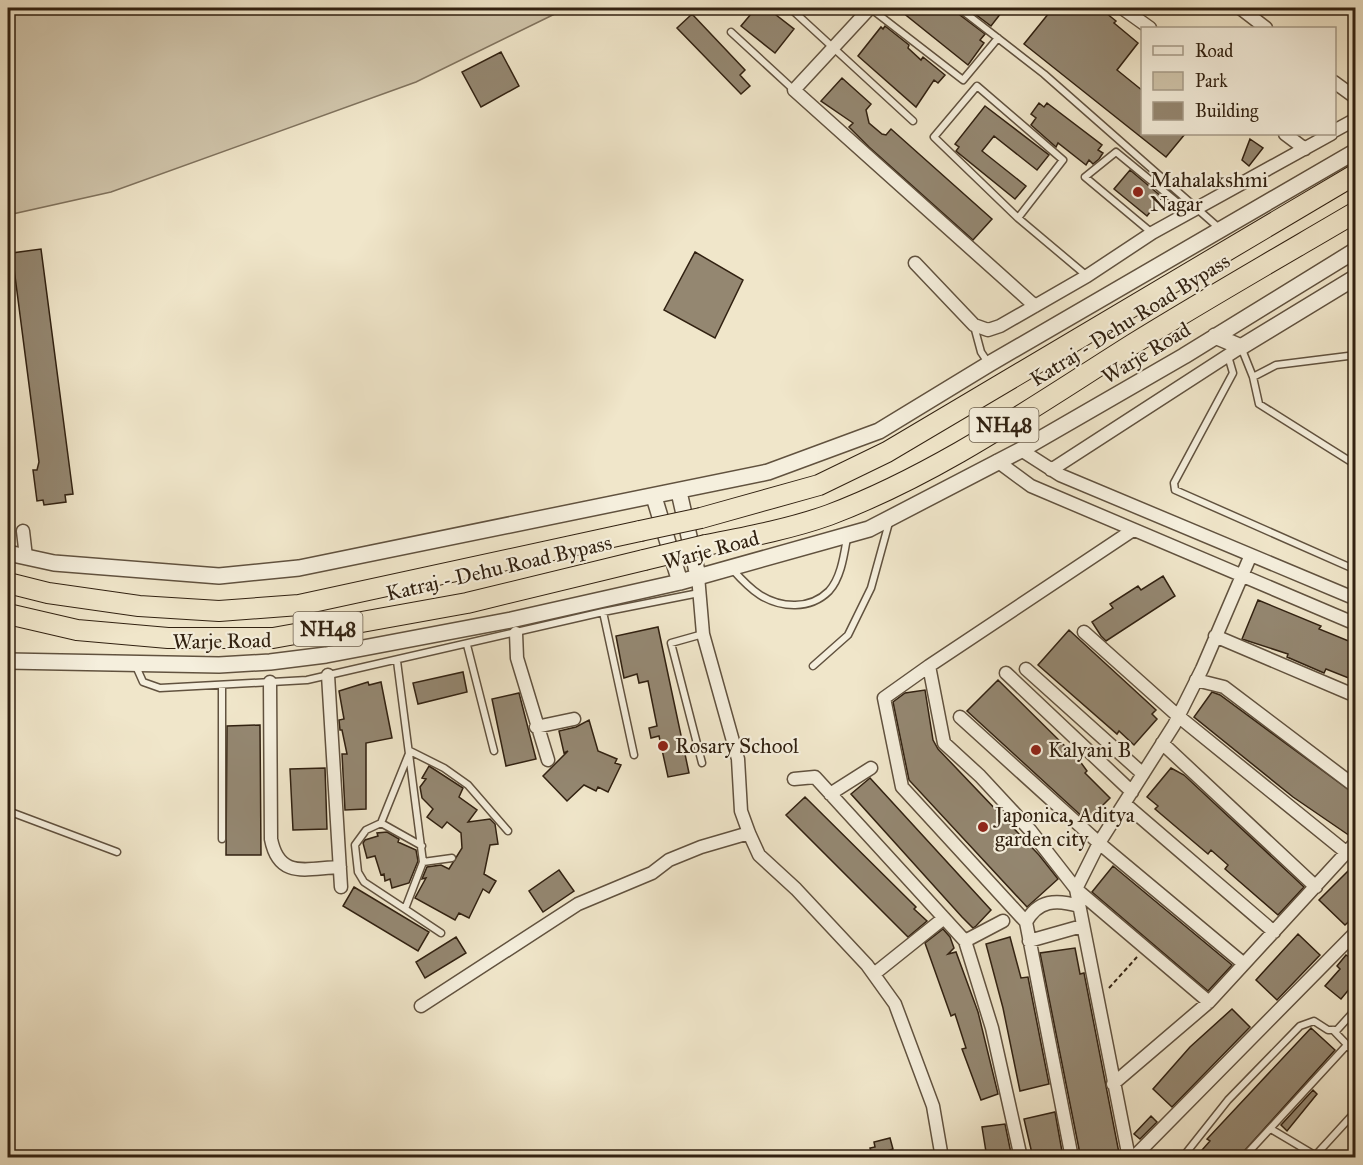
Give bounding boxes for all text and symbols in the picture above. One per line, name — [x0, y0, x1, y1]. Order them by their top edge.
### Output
legend — [1141, 27, 1336, 135]
text: Road — [1195, 40, 1233, 62]
text: Park — [1195, 70, 1228, 92]
text: Building — [1195, 100, 1259, 123]
place label: Mahalakshmi Nagar — [1150, 167, 1268, 217]
marker: Mahalakshmi Nagar — [1131, 185, 1145, 199]
street label: Katraj - Dehu Road Bypass — [1025, 248, 1235, 392]
street label: Warje Road — [1097, 316, 1195, 390]
road number: NH48 — [970, 408, 1038, 442]
street label: Warje Road — [660, 525, 763, 575]
street label: Katraj - Dehu Road Bypass — [384, 529, 614, 607]
road number: NH48 — [294, 612, 362, 646]
street label: Warje Road — [172, 627, 272, 655]
place label: Rosary School — [675, 733, 799, 759]
place label: Kalyani B — [1048, 737, 1131, 763]
marker: Rosary School — [656, 739, 670, 753]
marker: Kalyani B — [1029, 743, 1043, 757]
place label: Japonica, Aditya garden city — [993, 802, 1135, 852]
marker: Japonica, Aditya garden city — [976, 820, 990, 834]

